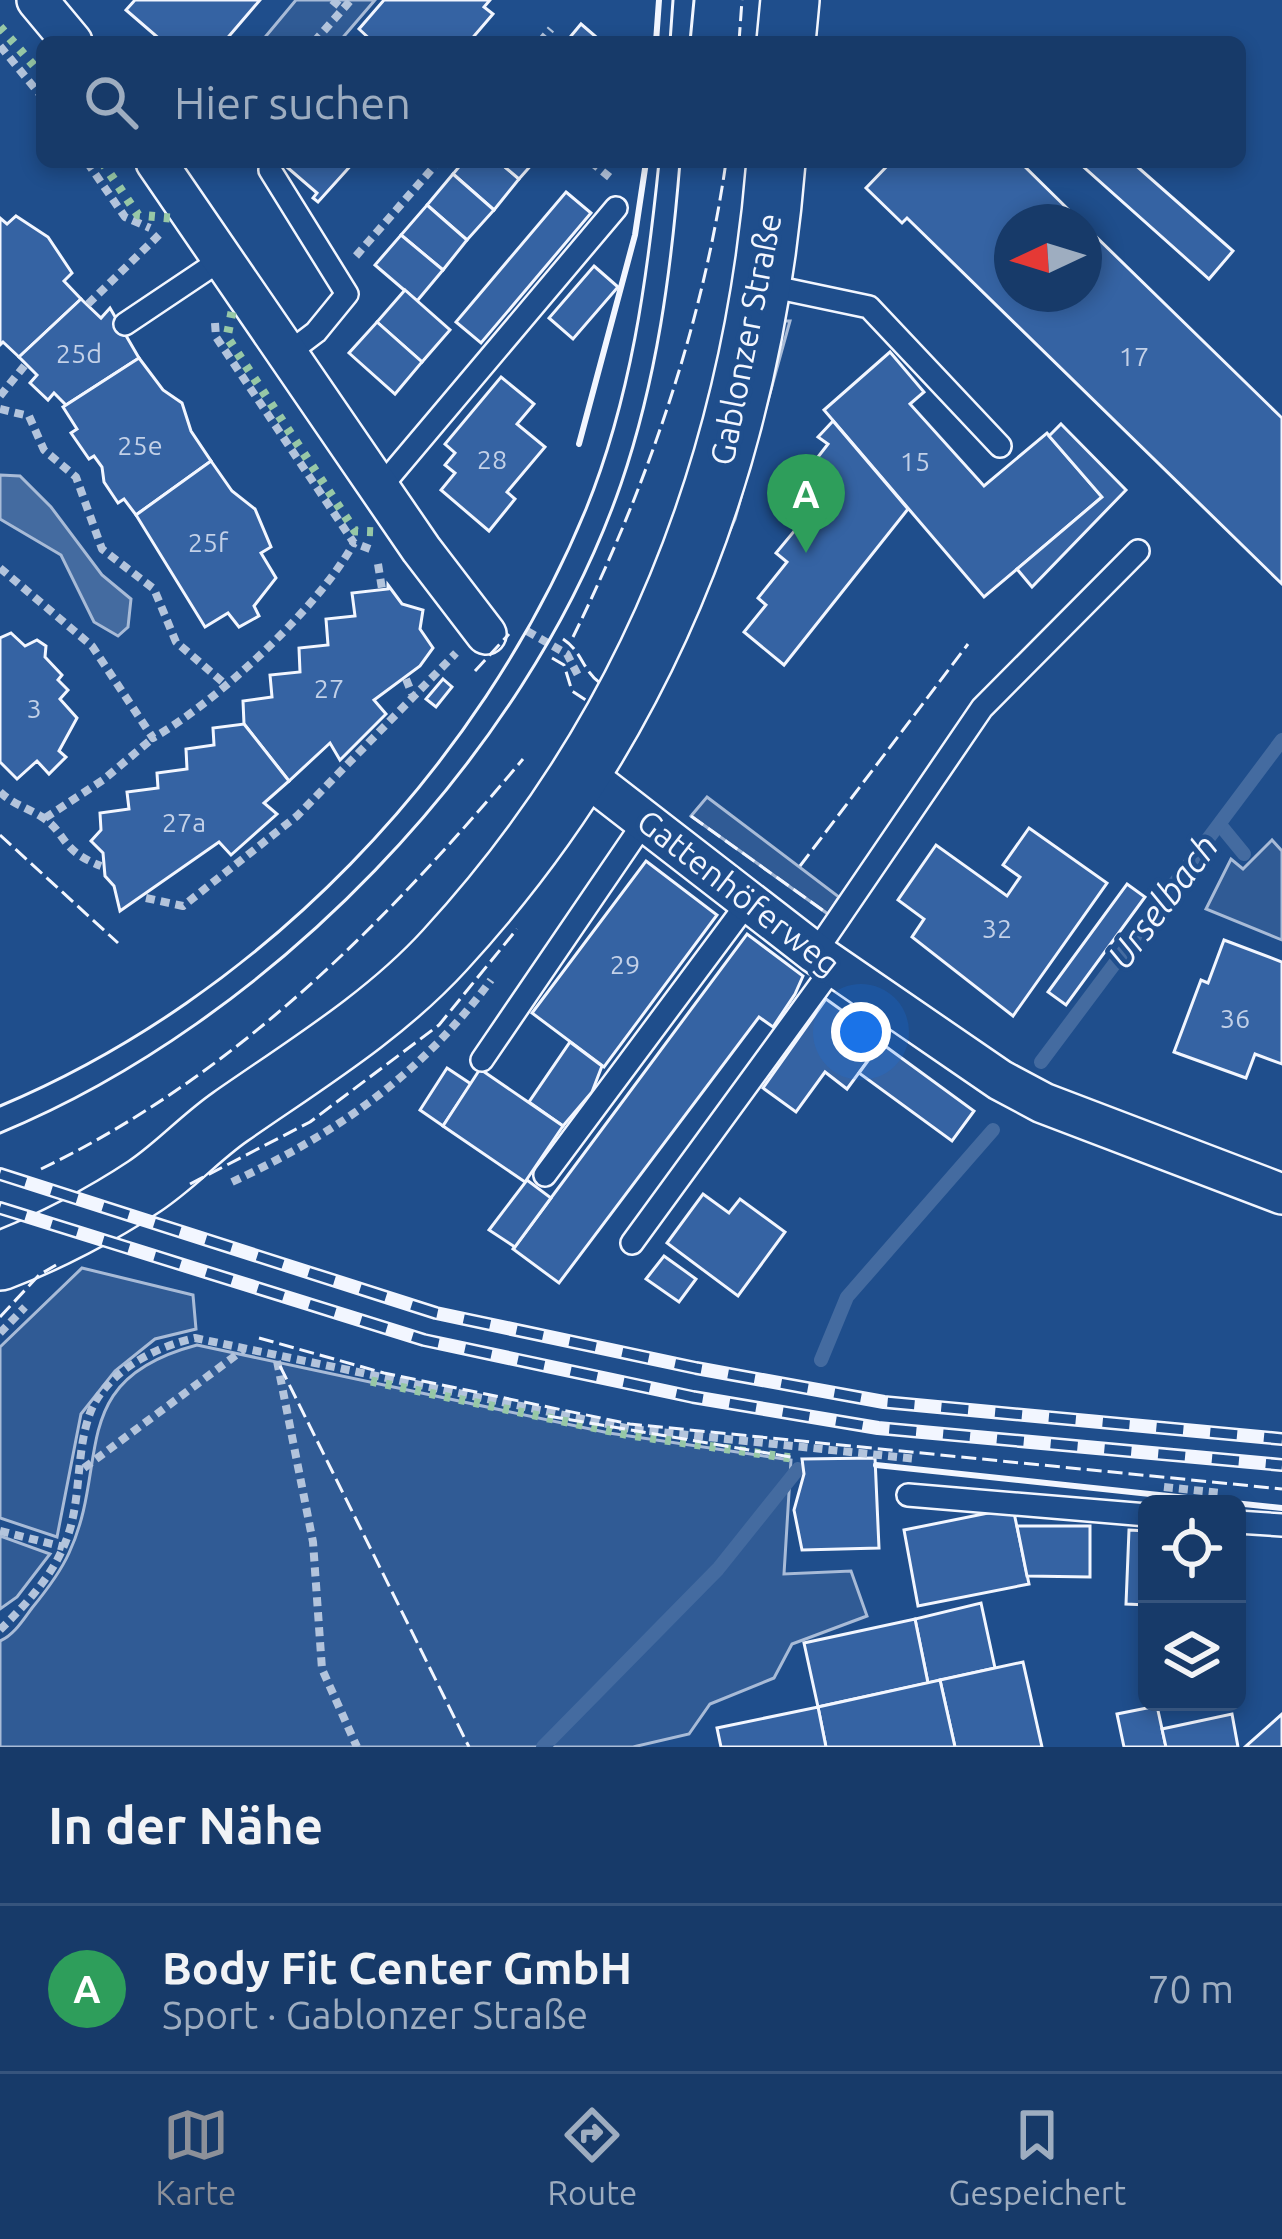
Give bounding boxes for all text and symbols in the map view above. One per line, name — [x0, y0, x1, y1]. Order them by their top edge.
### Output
search box — [36, 36, 1246, 168]
icon: search — [78, 69, 144, 135]
text: Hier suchen — [174, 77, 411, 128]
north arrow — [994, 204, 1102, 312]
street label: Gablonzer Straße — [702, 210, 788, 468]
house number: 25d — [56, 338, 102, 368]
house number: 17 — [1119, 341, 1149, 371]
house number: 25e — [117, 430, 163, 460]
house number: 28 — [477, 444, 507, 474]
house number: 15 — [900, 446, 930, 476]
pin: A — [767, 454, 845, 553]
house number: 25f — [188, 527, 229, 557]
house number: 27 — [314, 673, 344, 703]
house number: 3 — [26, 693, 42, 723]
street label: Gattenhöferweg — [630, 802, 848, 982]
house number: 27a — [162, 807, 206, 837]
water label: Urselbach — [1098, 826, 1226, 976]
house number: 32 — [982, 913, 1012, 943]
house number: 29 — [610, 949, 640, 979]
your location — [831, 1002, 891, 1062]
house number: 36 — [1220, 1003, 1250, 1033]
map controls — [1138, 1495, 1246, 1711]
button: locate — [1138, 1495, 1246, 1603]
button: layers — [1138, 1603, 1246, 1711]
text: In der Nähe — [48, 1796, 323, 1854]
text: Body Fit Center GmbH — [162, 1942, 632, 1993]
text: A — [73, 1967, 101, 2010]
text: 70 m — [1147, 1967, 1234, 2010]
text: Sport · Gablonzer Straße — [162, 1993, 588, 2036]
tab: Karte — [156, 2102, 236, 2211]
tab: Route — [548, 2102, 637, 2211]
tab: Gespeichert — [949, 2102, 1126, 2211]

